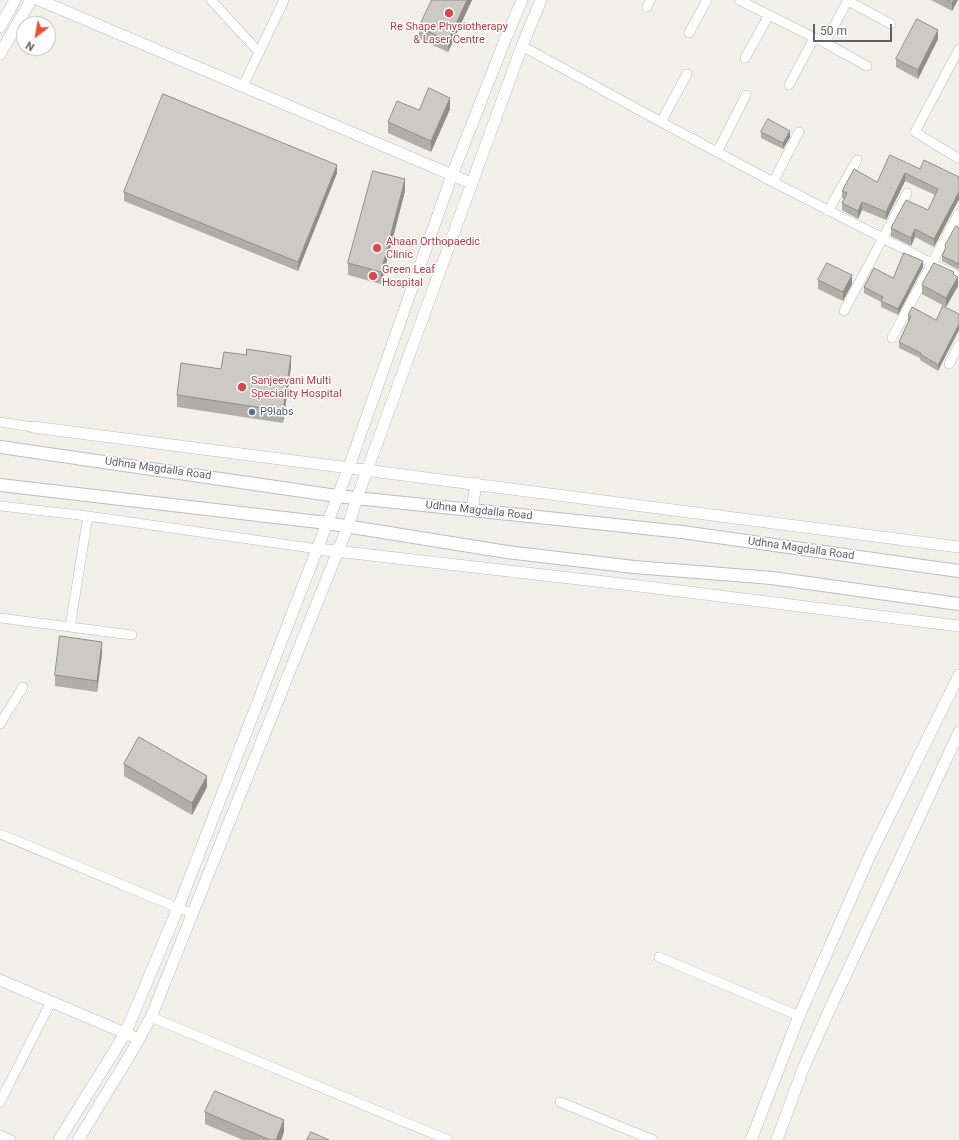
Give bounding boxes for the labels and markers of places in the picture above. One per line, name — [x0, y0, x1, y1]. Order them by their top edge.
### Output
marker: Re Shape Physiotherapy & Laser Centre — [443, 7, 455, 19]
place label: Re Shape Physiotherapy & Laser Centre — [390, 20, 508, 46]
place label: Ahaan Orthopaedic Clinic — [386, 235, 480, 261]
marker: Ahaan Orthopaedic Clinic — [371, 242, 383, 254]
place label: Green Leaf Hospital — [382, 263, 435, 289]
marker: Green Leaf Hospital — [367, 270, 379, 282]
place label: Sanjeevani Multi Speciality Hospital — [251, 374, 342, 400]
marker: Sanjeevani Multi Speciality Hospital — [236, 381, 248, 393]
place label: P9labs — [260, 405, 294, 419]
marker: P9labs — [247, 407, 257, 417]

